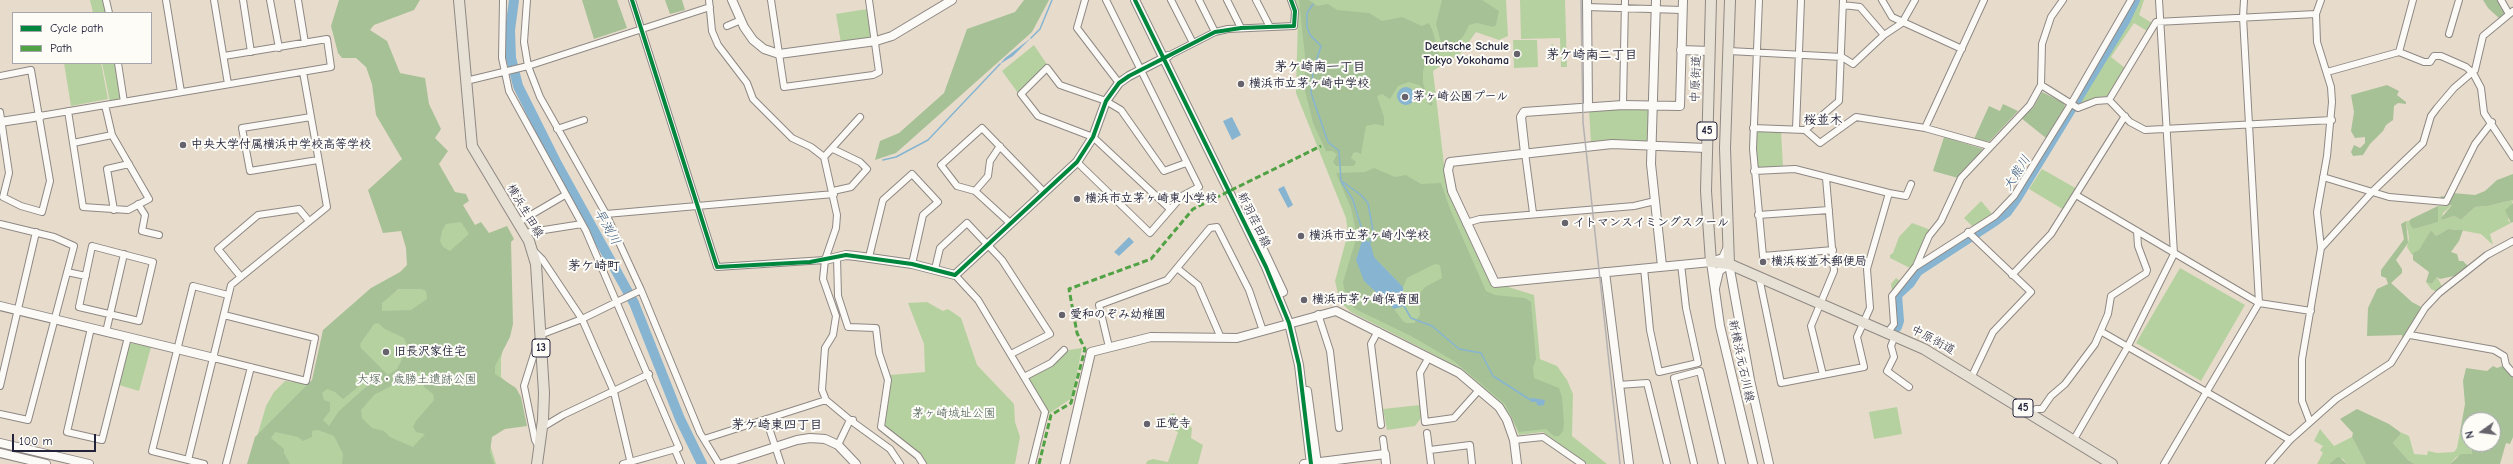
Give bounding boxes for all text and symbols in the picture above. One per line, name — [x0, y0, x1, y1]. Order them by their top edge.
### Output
legend — [12, 12, 152, 64]
text: Cycle path — [50, 21, 103, 35]
place label: Deutsche Schule Tokyo Yokohama — [1423, 40, 1509, 68]
text: Path — [50, 41, 72, 55]
district label: 茅ケ崎南二丁目 — [1547, 47, 1637, 63]
marker: Deutsche Schule Tokyo Yokohama — [1512, 49, 1522, 59]
street label: 中原街道 — [1688, 55, 1704, 103]
district label: 茅ケ崎南一丁目 — [1275, 59, 1365, 75]
place label: 横浜市立茅ヶ崎中学校 — [1249, 77, 1369, 91]
marker: 横浜市立茅ヶ崎中学校 — [1236, 79, 1246, 89]
place label: 茅ヶ崎公園プール — [1413, 90, 1508, 104]
marker: 茅ヶ崎公園プール — [1400, 92, 1410, 102]
district label: 桜並木 — [1804, 112, 1842, 128]
road number: 45 — [1697, 122, 1717, 140]
place label: 中央大学付属横浜中学校高等学校 — [191, 138, 371, 152]
marker: 中央大学付属横浜中学校高等学校 — [178, 140, 188, 150]
water label: 大熊川 — [2000, 152, 2034, 194]
street label: 横浜生田線 — [503, 182, 547, 240]
street label: 新羽荏田線 — [1234, 190, 1274, 250]
place label: 横浜市立茅ヶ崎東小学校 — [1085, 192, 1217, 206]
marker: 横浜市立茅ヶ崎東小学校 — [1072, 194, 1082, 204]
water label: 早渕川 — [591, 206, 623, 248]
place label: イトマンスイミングスクール — [1573, 216, 1729, 230]
marker: イトマンスイミングスクール — [1560, 218, 1570, 228]
place label: 横浜市立茅ヶ崎小学校 — [1309, 229, 1429, 243]
marker: 横浜市立茅ヶ崎小学校 — [1296, 231, 1306, 241]
place label: 横浜桜並木郵便局 — [1771, 255, 1867, 269]
marker: 横浜桜並木郵便局 — [1758, 257, 1768, 267]
district label: 茅ケ崎町 — [568, 258, 620, 274]
place label: 横浜市茅ヶ崎保育園 — [1312, 293, 1420, 307]
marker: 横浜市茅ヶ崎保育園 — [1299, 295, 1309, 305]
place label: 愛和のぞみ幼稚園 — [1070, 308, 1166, 322]
marker: 愛和のぞみ幼稚園 — [1057, 310, 1067, 320]
street label: 新横浜元石川線 — [1725, 318, 1757, 404]
street label: 中原街道 — [1908, 322, 1958, 358]
road number: 13 — [532, 339, 550, 357]
place label: 旧長沢家住宅 — [394, 345, 466, 359]
marker: 旧長沢家住宅 — [381, 347, 391, 357]
park label: 大塚・歳勝土遺跡公園 — [357, 373, 477, 387]
road number: 45 — [2013, 399, 2033, 417]
park label: 茅ヶ崎城址公園 — [912, 407, 996, 421]
north arrow — [2461, 412, 2501, 452]
district label: 茅ケ崎東四丁目 — [732, 417, 822, 433]
place label: 正覚寺 — [1155, 417, 1191, 431]
marker: 正覚寺 — [1142, 419, 1152, 429]
scale bar — [14, 426, 98, 452]
text: N — [2463, 430, 2477, 440]
text: 100 m — [19, 434, 52, 448]

